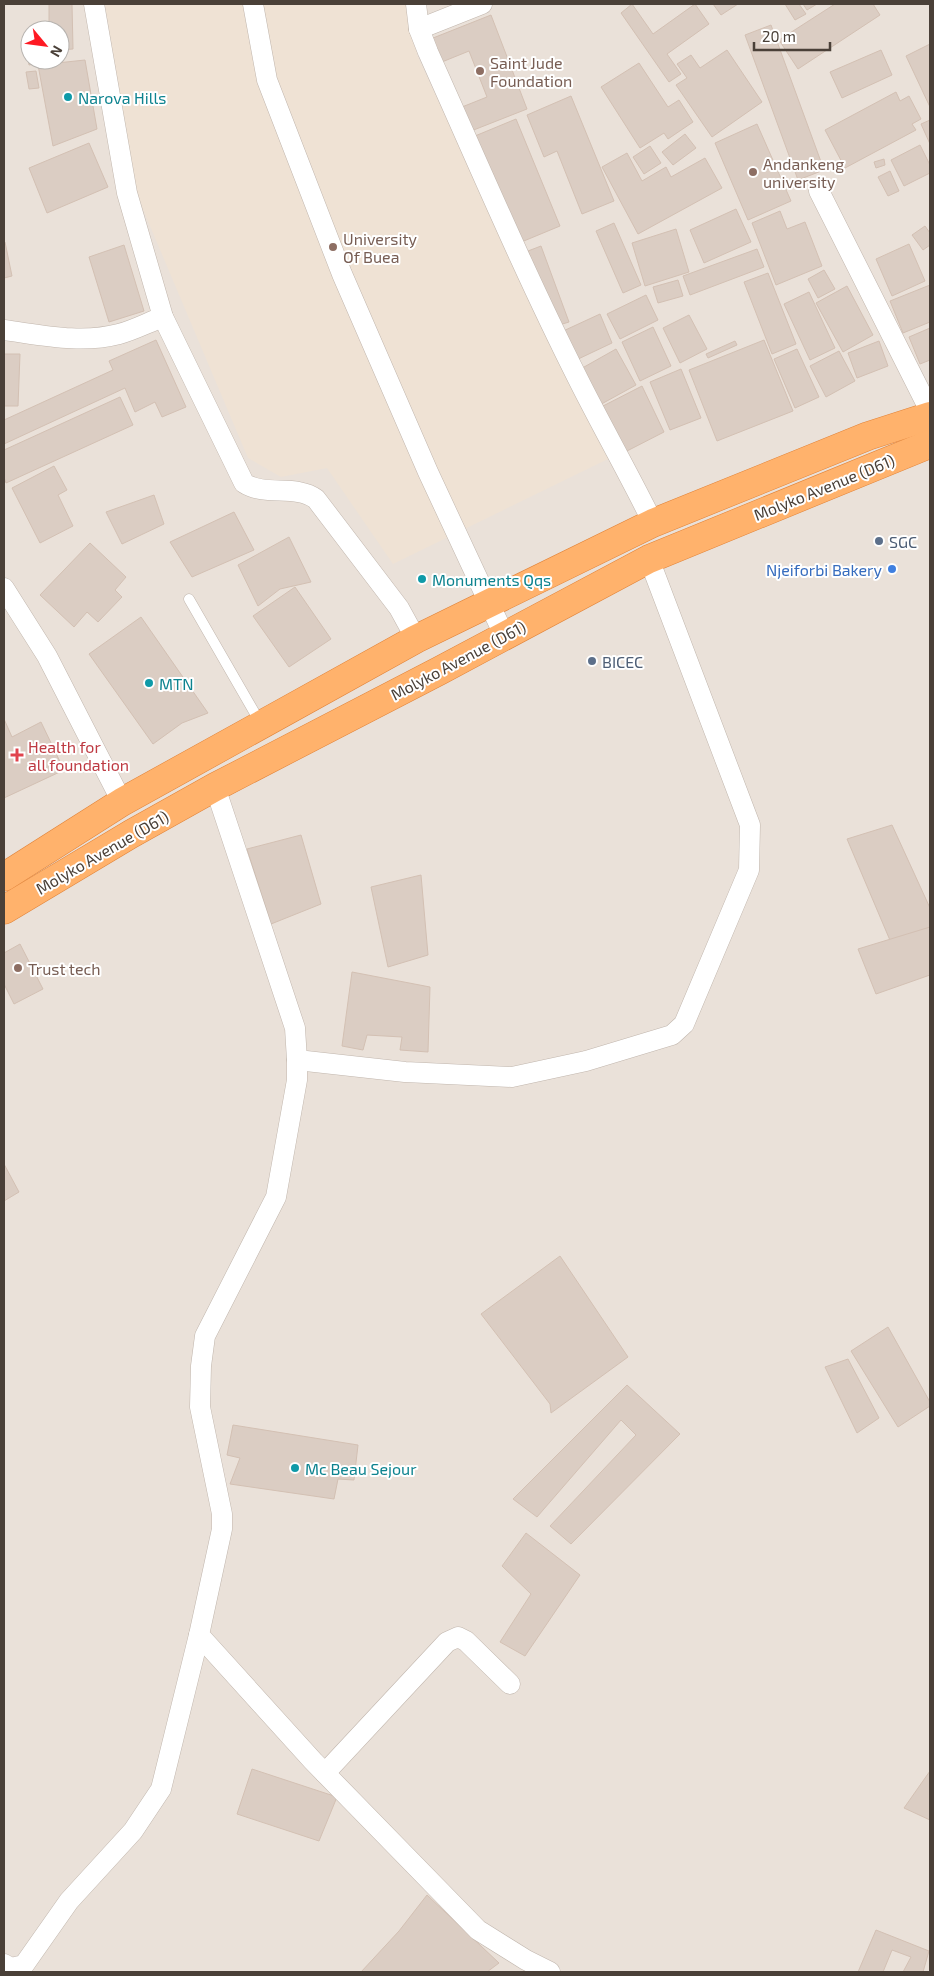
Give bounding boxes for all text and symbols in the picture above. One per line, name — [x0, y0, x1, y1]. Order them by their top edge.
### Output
north arrow — [20, 20, 70, 70]
scale bar — [754, 20, 830, 52]
text: 20 m — [762, 27, 796, 45]
text: N — [47, 43, 67, 60]
place label: Saint Jude Foundation — [490, 53, 572, 90]
marker: Saint Jude Foundation — [474, 65, 486, 77]
place label: Narova Hills — [78, 88, 166, 107]
marker: Narova Hills — [62, 91, 74, 103]
place label: Andankeng university — [763, 154, 844, 191]
marker: Andankeng university — [747, 166, 759, 178]
place label: University Of Buea — [343, 229, 418, 266]
marker: University Of Buea — [327, 241, 339, 253]
street label: Molyko Avenue (D61) — [751, 450, 897, 524]
place label: SGC — [889, 532, 917, 551]
marker: SGC — [873, 535, 885, 547]
place label: Njeiforbi Bakery — [766, 560, 883, 580]
marker: Njeiforbi Bakery — [886, 563, 898, 575]
place label: Monuments Qqs — [432, 570, 551, 590]
marker: Monuments Qqs — [416, 573, 428, 585]
street label: Molyko Avenue (D61) — [387, 616, 529, 704]
place label: BICEC — [602, 652, 643, 671]
marker: BICEC — [586, 655, 598, 667]
place label: MTN — [159, 674, 194, 693]
marker: MTN — [143, 677, 155, 689]
place label: Health for all foundation — [28, 737, 129, 774]
marker: Health for all foundation — [10, 748, 24, 762]
street label: Molyko Avenue (D61) — [32, 806, 172, 898]
place label: Trust tech — [28, 959, 101, 978]
marker: Trust tech — [12, 962, 24, 974]
place label: Mc Beau Sejour — [305, 1459, 417, 1479]
marker: Mc Beau Sejour — [289, 1462, 301, 1474]

